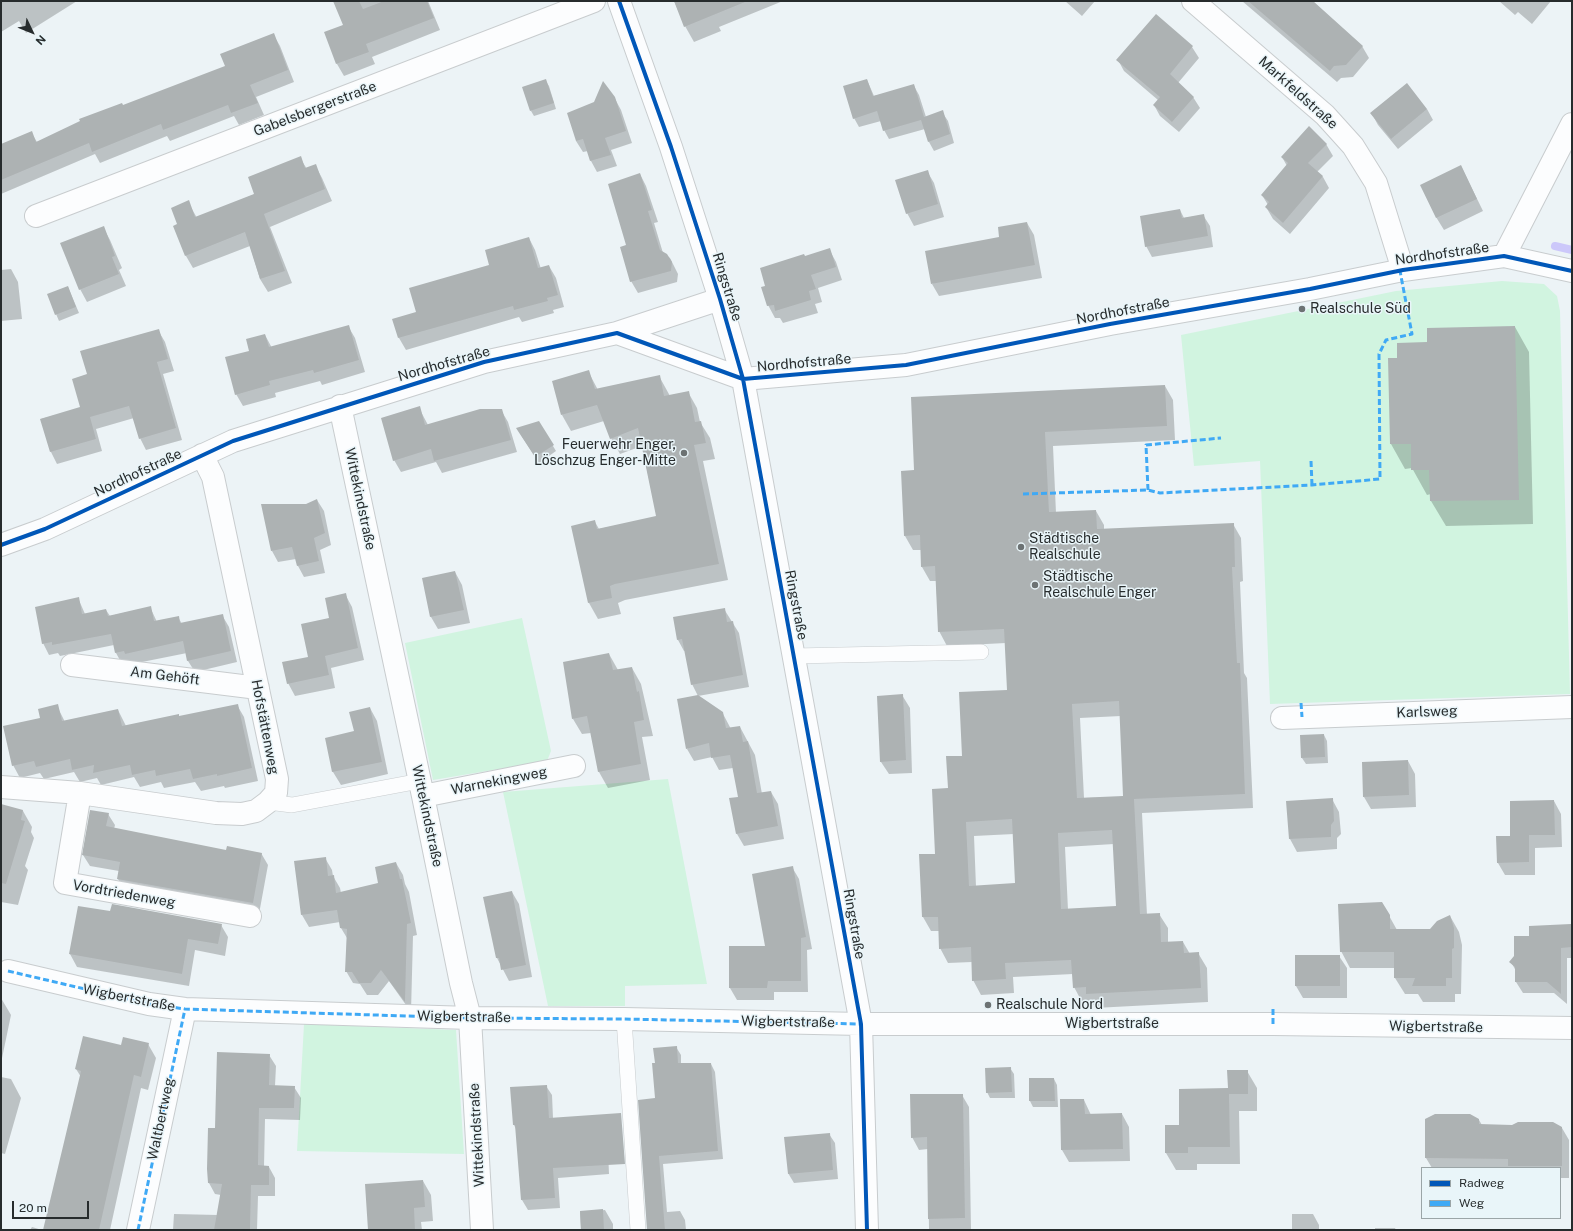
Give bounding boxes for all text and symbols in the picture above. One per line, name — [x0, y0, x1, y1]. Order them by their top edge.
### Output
north arrow — [12, 12, 52, 52]
text: N — [33, 33, 48, 47]
street label: Markfeldstraße — [1255, 53, 1341, 133]
street label: Gabelsbergerstraße — [251, 78, 379, 140]
street label: Nordhofstraße — [1394, 239, 1490, 269]
street label: Ringstraße — [709, 251, 745, 323]
street label: Nordhofstraße — [1075, 294, 1171, 328]
place label: Realschule Süd — [1310, 301, 1411, 317]
marker: Realschule Süd — [1297, 304, 1307, 314]
street label: Nordhofstraße — [396, 343, 492, 385]
street label: Nordhofstraße — [756, 350, 852, 376]
place label: Feuerwehr Enger, Löschzug Enger-Mitte — [534, 437, 676, 470]
street label: Nordhofstraße — [91, 445, 185, 501]
street label: Wittekindstraße — [341, 446, 379, 552]
marker: Feuerwehr Enger, Löschzug Enger-Mitte — [679, 448, 689, 458]
place label: Städtische Realschule — [1029, 531, 1101, 564]
marker: Städtische Realschule — [1016, 542, 1026, 552]
street label: Ringstraße — [781, 569, 811, 641]
place label: Städtische Realschule Enger — [1043, 569, 1156, 602]
marker: Städtische Realschule Enger — [1030, 580, 1040, 590]
street label: Am Gehöft — [129, 663, 201, 689]
street label: Hofstättenweg — [248, 678, 282, 776]
street label: Karlsweg — [1396, 703, 1458, 721]
street label: Wittekindstraße — [408, 763, 446, 869]
street label: Warnekingweg — [450, 763, 548, 799]
street label: Vordtriedenweg — [71, 877, 177, 911]
street label: Ringstraße — [840, 888, 868, 960]
street label: Wigbertstraße — [81, 981, 177, 1015]
place label: Realschule Nord — [996, 997, 1103, 1013]
marker: Realschule Nord — [983, 1000, 993, 1010]
street label: Wigbertstraße — [417, 1008, 511, 1026]
street label: Wigbertstraße — [741, 1013, 835, 1031]
street label: Wigbertstraße — [1065, 1016, 1159, 1032]
street label: Wigbertstraße — [1389, 1018, 1483, 1036]
street label: Waltbertweg — [144, 1076, 178, 1162]
street label: Wittekindstraße — [466, 1083, 488, 1187]
legend — [1421, 1167, 1561, 1219]
text: Radweg — [1459, 1176, 1504, 1190]
scale bar — [14, 1193, 91, 1219]
text: Weg — [1459, 1196, 1484, 1210]
text: 20 m — [19, 1201, 47, 1215]

